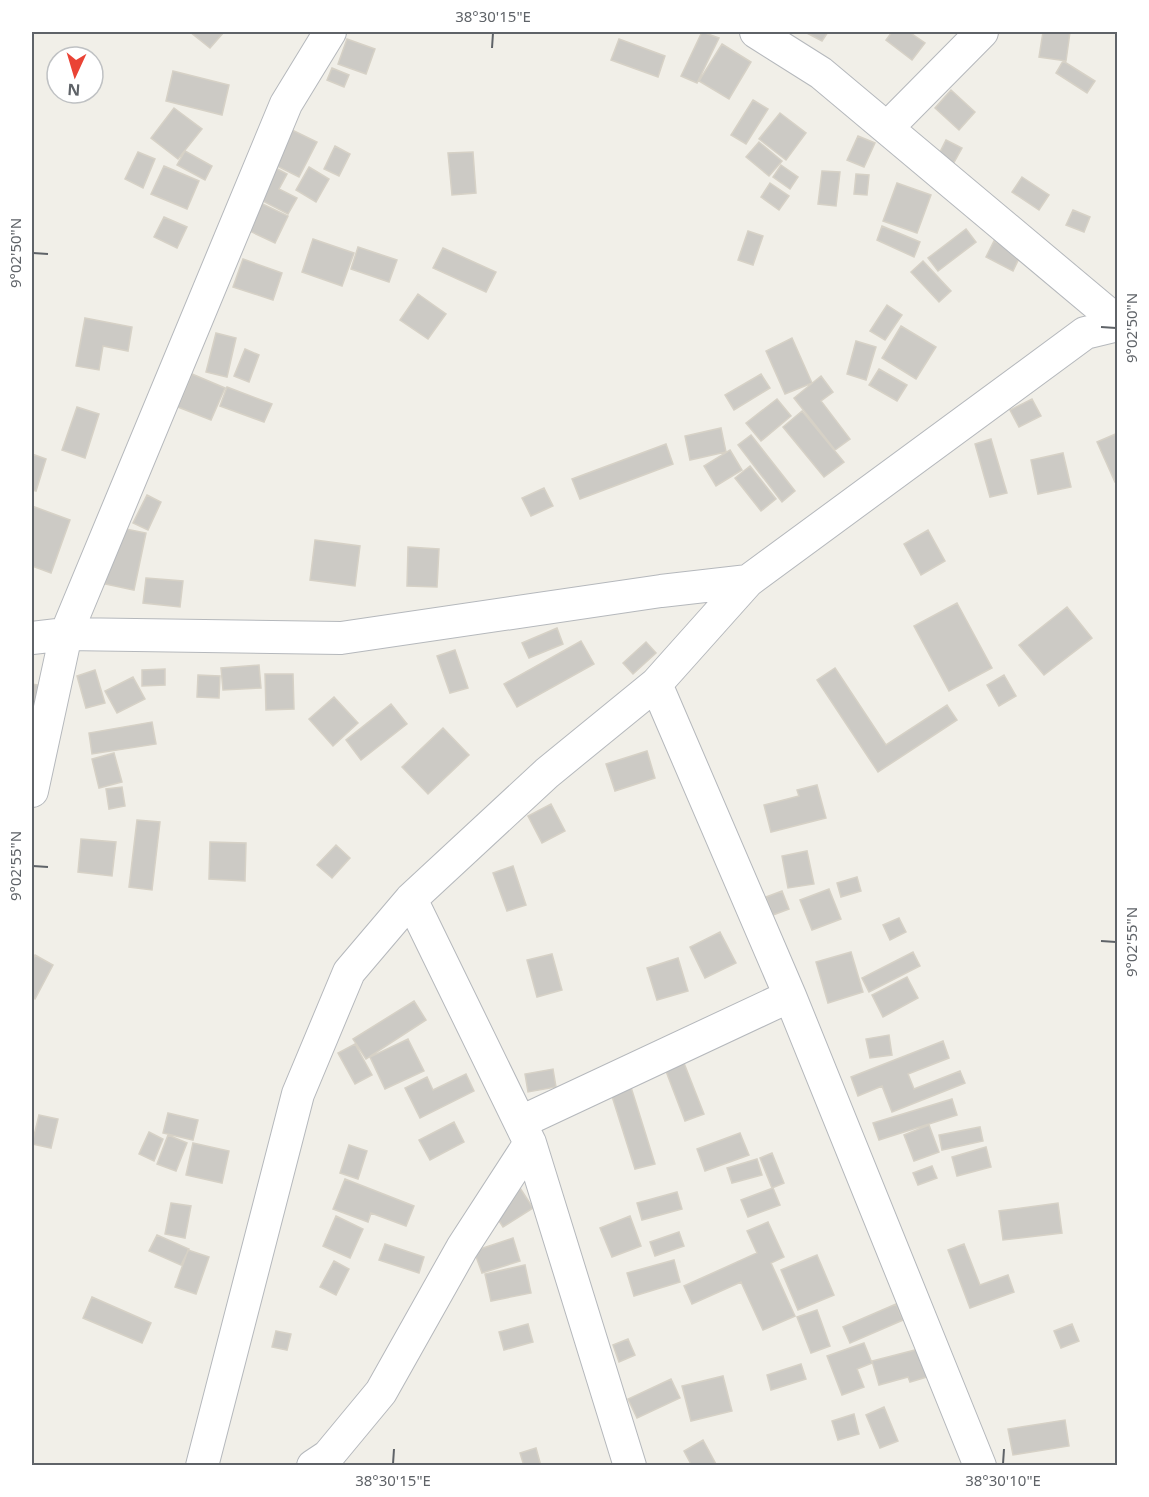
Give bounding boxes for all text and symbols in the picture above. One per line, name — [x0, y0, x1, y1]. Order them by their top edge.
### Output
text: 38°30'15"E — [455, 6, 531, 26]
north arrow — [45, 45, 105, 105]
text: N — [67, 79, 81, 101]
text: 9°02'50"N — [5, 218, 25, 288]
text: 9°02'50"N — [1121, 293, 1141, 363]
text: 9°02'55"N — [5, 831, 25, 901]
text: 9°02'55"N — [1121, 907, 1141, 977]
text: 38°30'15"E — [355, 1470, 431, 1490]
text: 38°30'10"E — [965, 1470, 1041, 1490]

